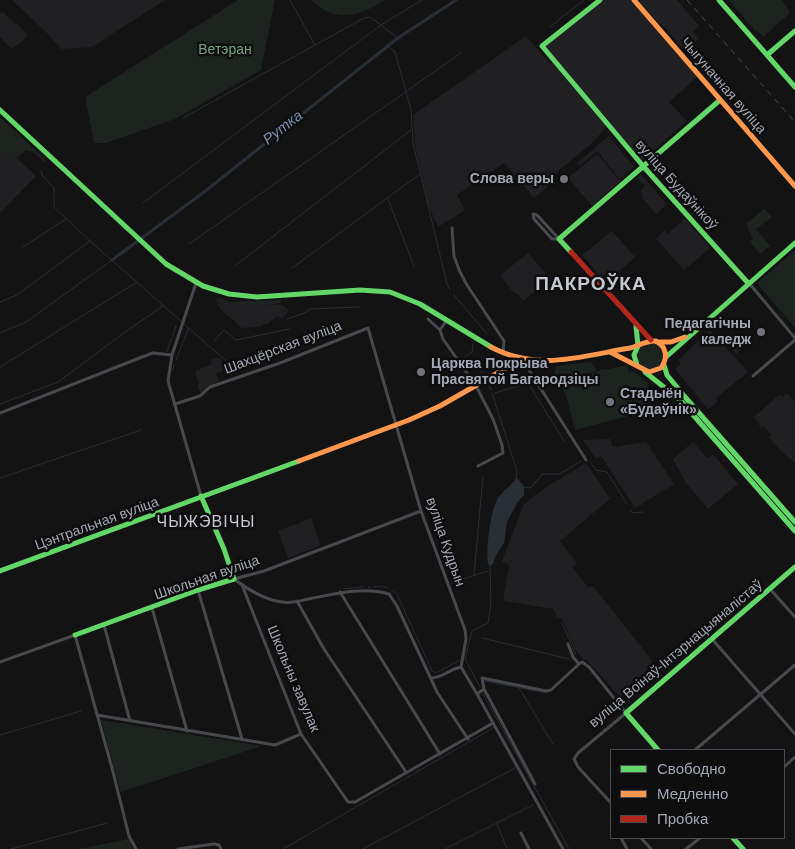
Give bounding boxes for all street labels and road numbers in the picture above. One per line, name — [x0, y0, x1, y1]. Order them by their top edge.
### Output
street label: Чыгуначная вуліца — [677, 34, 769, 138]
street label: вуліца Будаўнікоў — [631, 137, 721, 233]
street label: Шахцёрская вуліца — [222, 318, 344, 378]
street label: Цэнтральная вуліца — [33, 494, 161, 554]
street label: вуліца Кудрын — [422, 495, 468, 589]
street label: Школьная вуліца — [152, 552, 262, 604]
street label: вуліца Воінаў-Інтэрнацыяналістаў — [586, 576, 766, 732]
street label: Школьны завулак — [263, 623, 323, 735]

